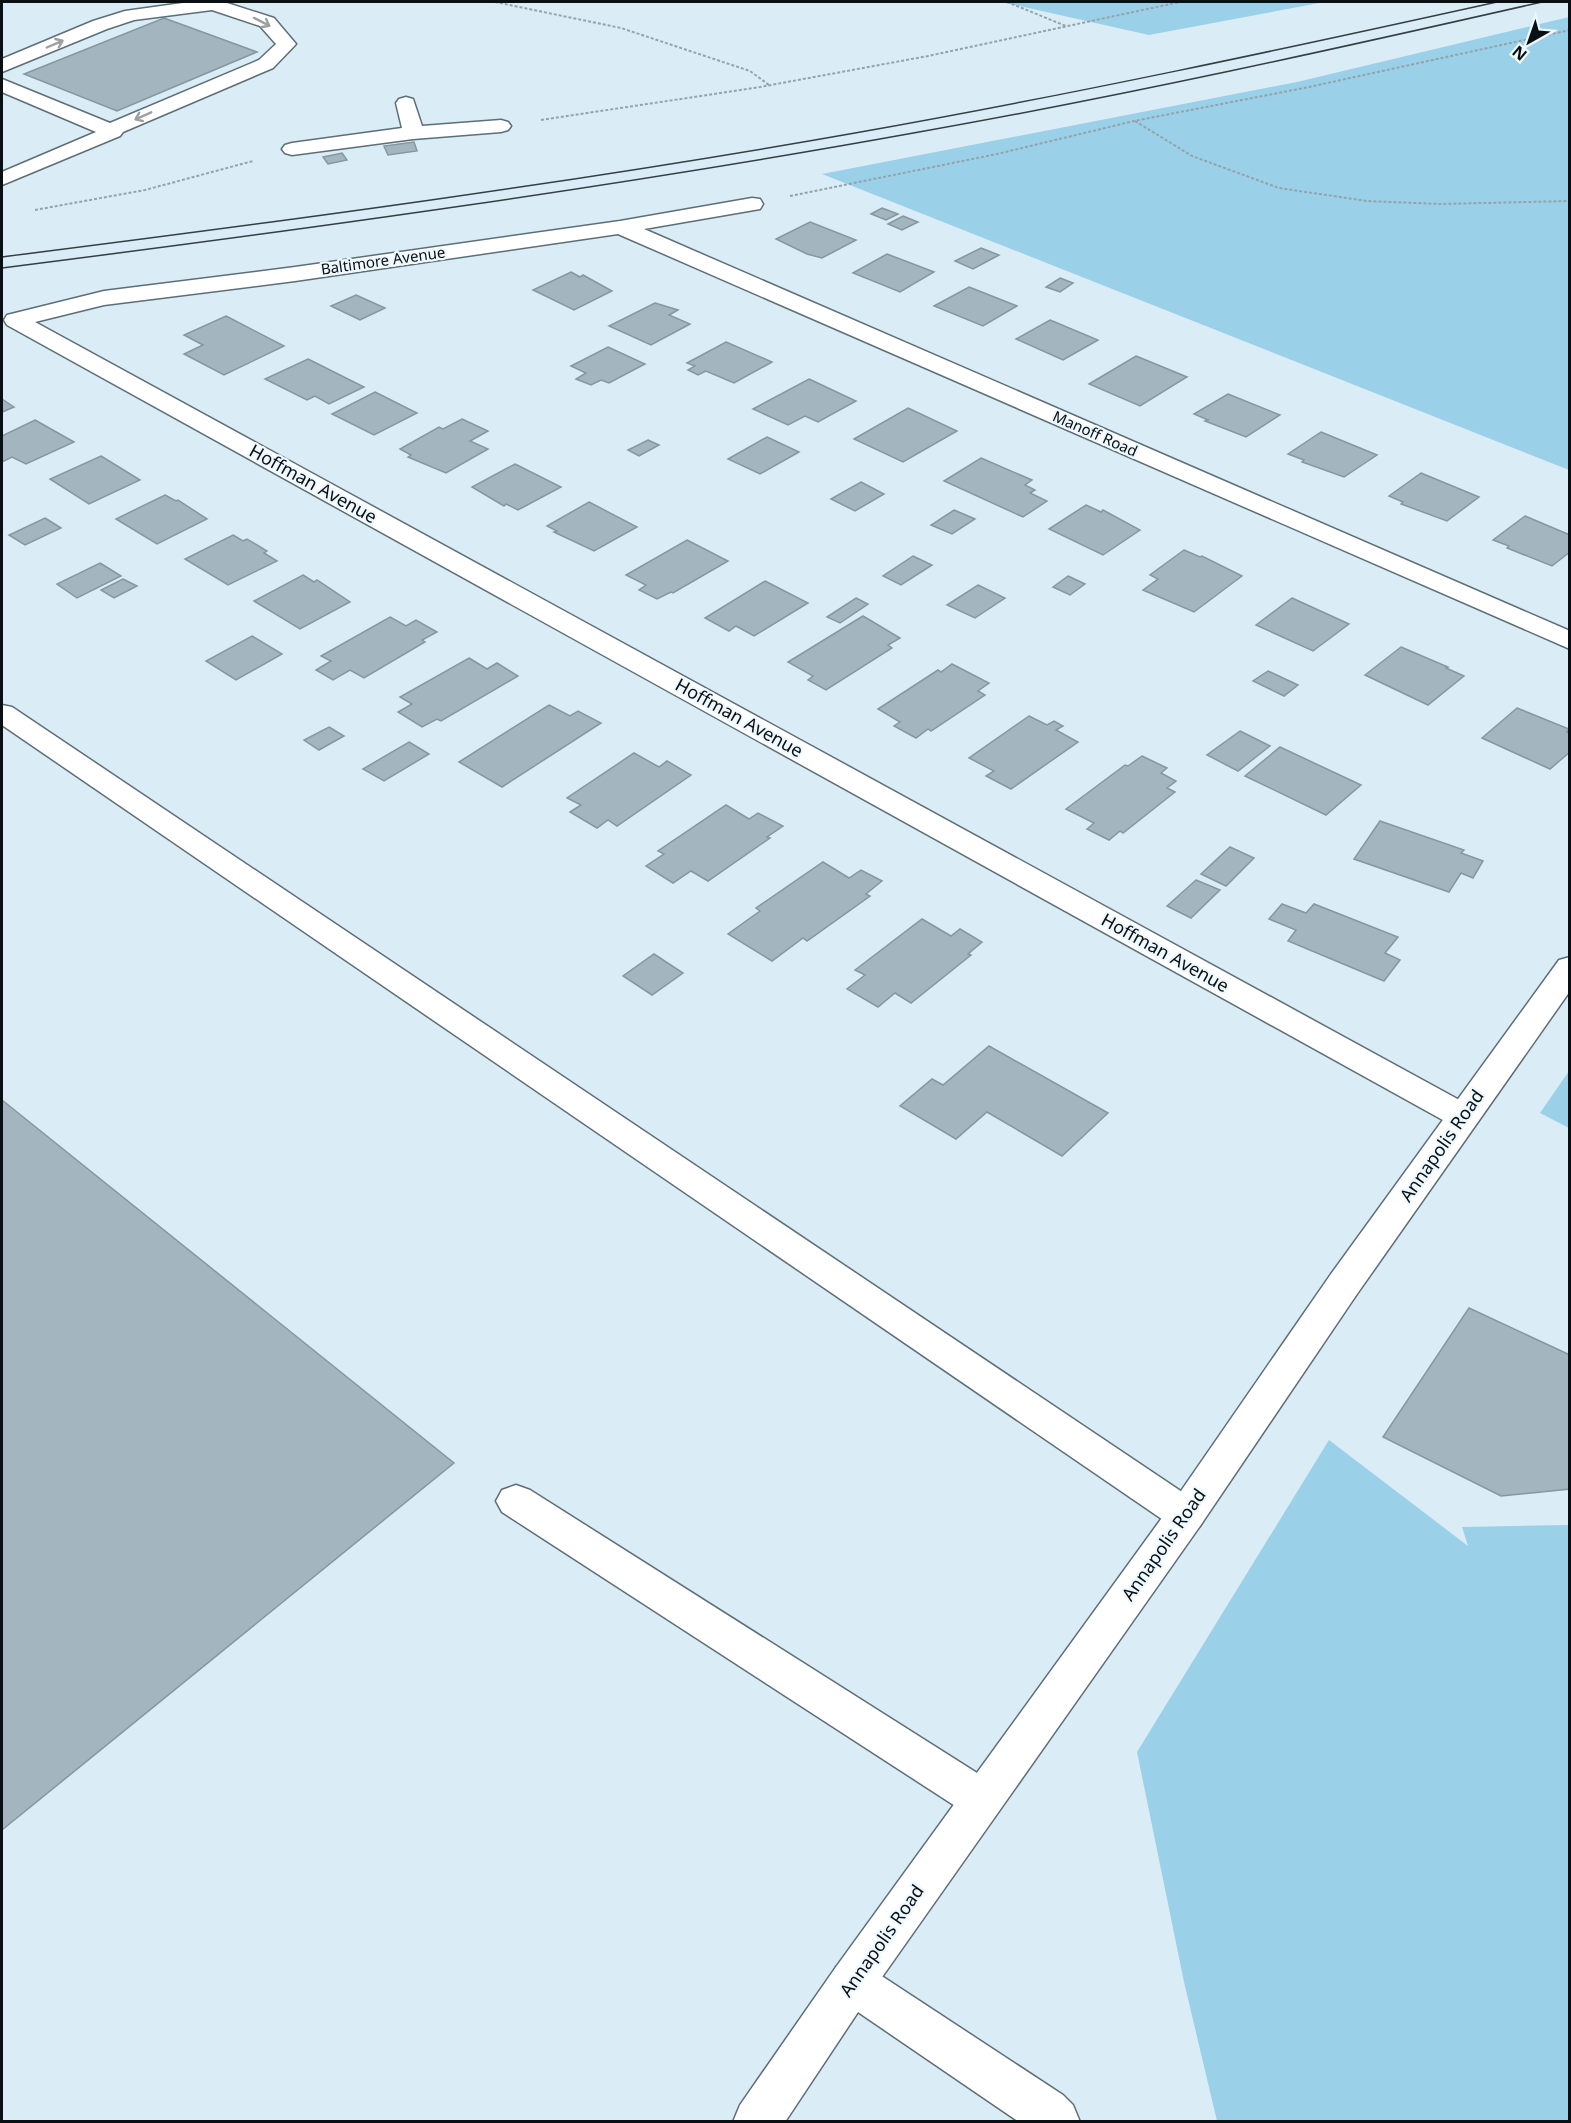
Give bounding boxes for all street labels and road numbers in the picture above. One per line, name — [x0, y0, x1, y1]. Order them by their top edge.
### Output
street label: Baltimore Avenue — [319, 241, 446, 279]
street label: Manoff Road — [1050, 406, 1141, 461]
street label: Hoffman Avenue — [245, 438, 382, 528]
street label: Hoffman Avenue — [671, 672, 808, 762]
street label: Hoffman Avenue — [1097, 907, 1234, 997]
street label: Annapolis Road — [1394, 1085, 1489, 1206]
street label: Annapolis Road — [1116, 1484, 1211, 1605]
street label: Annapolis Road — [834, 1880, 929, 2001]

